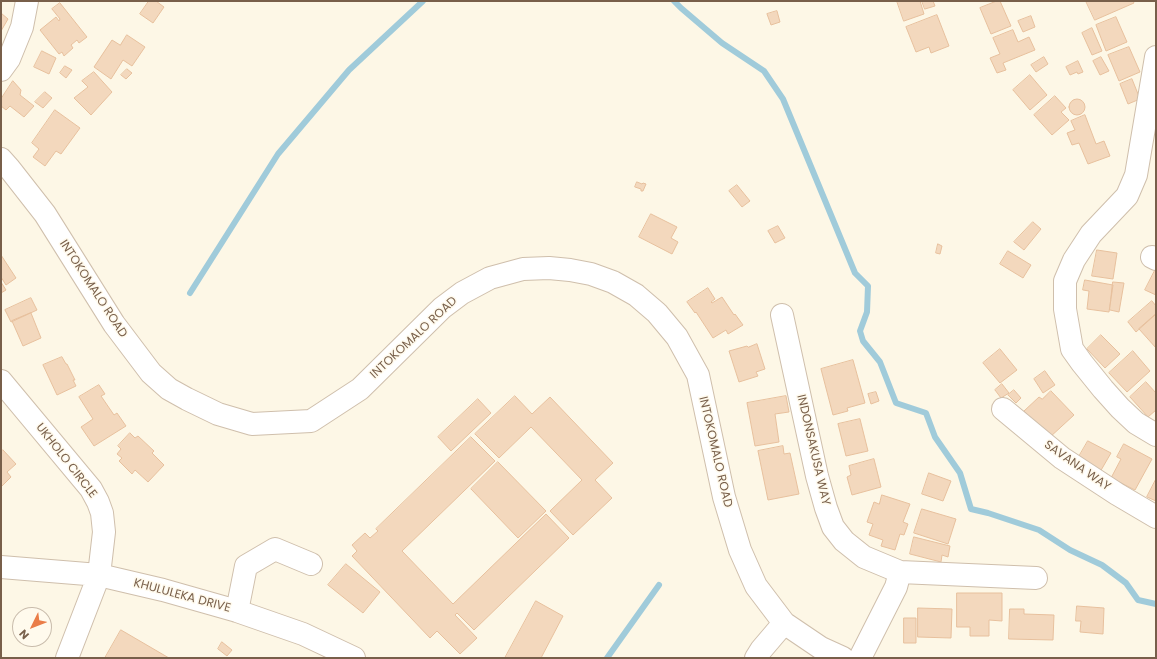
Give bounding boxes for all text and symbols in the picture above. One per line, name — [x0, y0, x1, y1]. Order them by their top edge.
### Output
street label: INTOKOMALO ROAD — [56, 237, 130, 341]
street label: INTOKOMALO ROAD — [368, 294, 460, 382]
street label: INDONSAKUSA WAY — [793, 393, 833, 507]
street label: INTOKOMALO ROAD — [695, 395, 735, 509]
street label: UKHOLO CIRCLE — [32, 421, 100, 501]
street label: SAVANA WAY — [1041, 438, 1113, 494]
street label: KHULULEKA DRIVE — [132, 576, 232, 616]
north arrow — [12, 607, 52, 647]
text: N — [15, 626, 33, 643]

